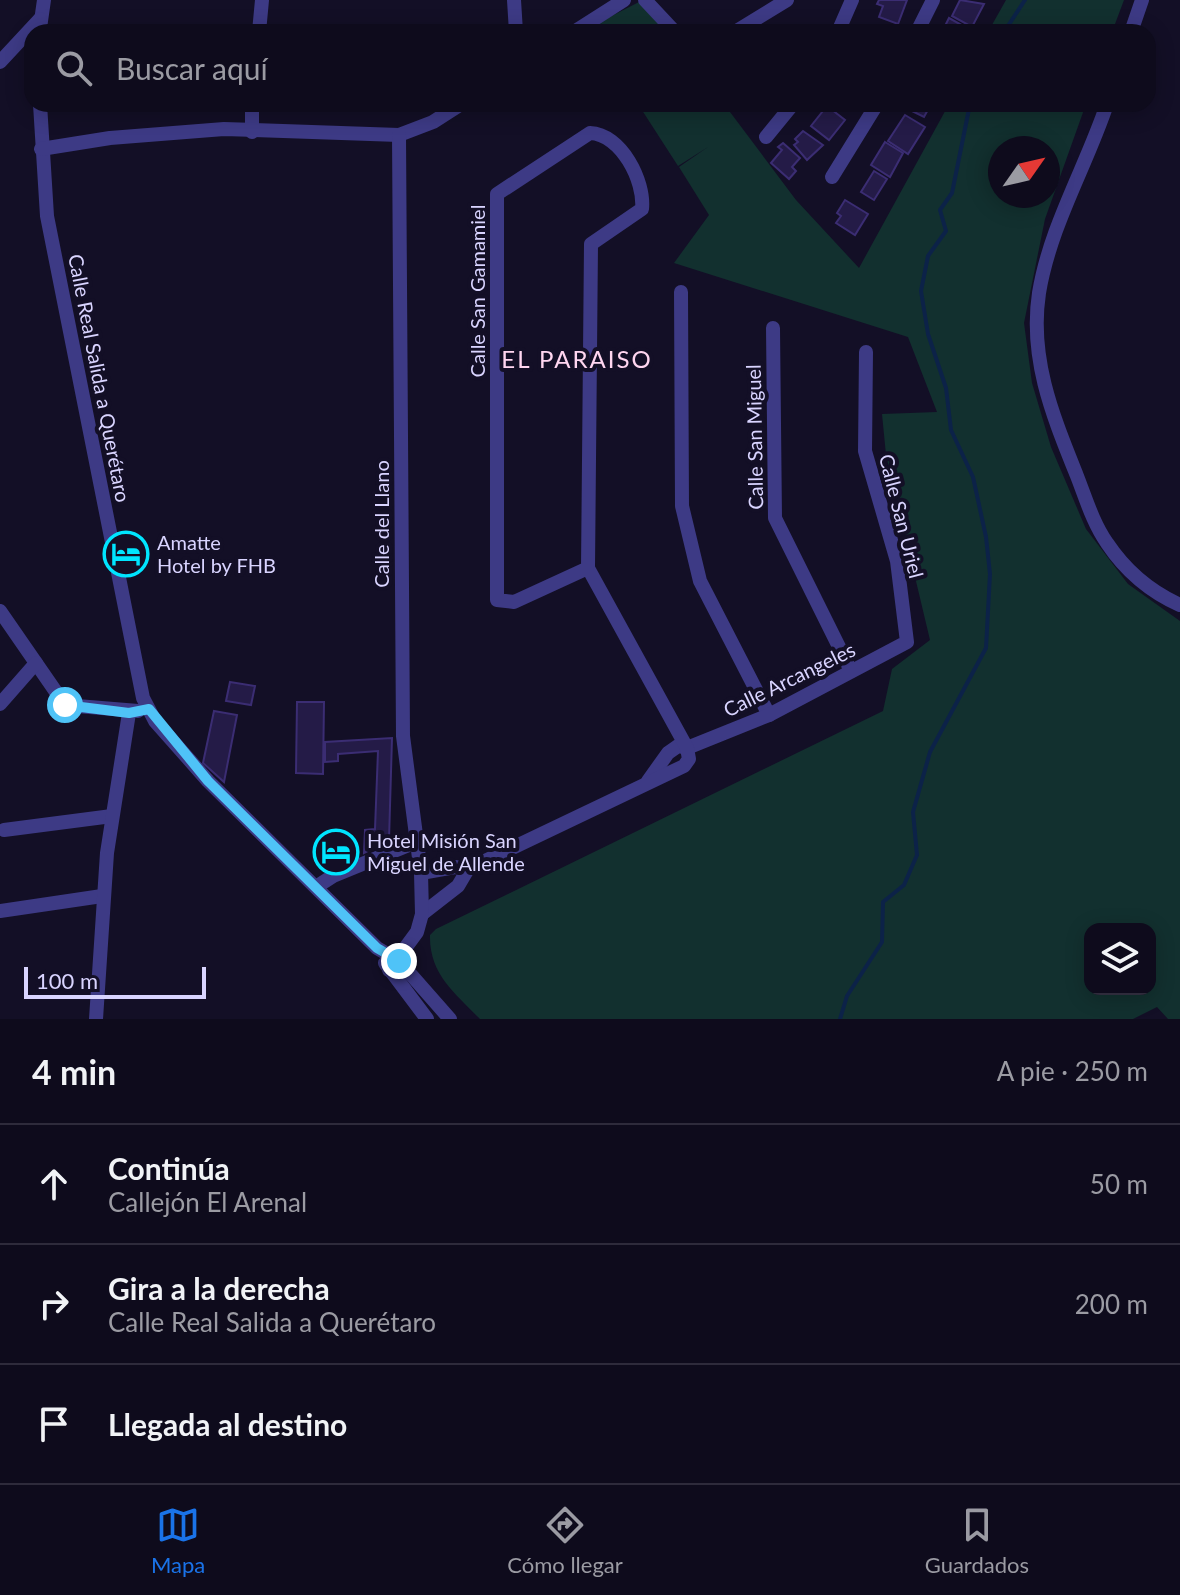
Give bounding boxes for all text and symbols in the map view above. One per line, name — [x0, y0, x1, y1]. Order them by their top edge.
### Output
search box — [24, 24, 1156, 112]
icon: search — [52, 46, 96, 90]
text: Buscar aquí — [116, 50, 268, 86]
north arrow — [988, 136, 1060, 208]
street label: Calle San Gamamiel — [465, 205, 489, 377]
street label: Calle Real Salida a Querétaro — [64, 252, 136, 504]
district label: EL PARAISO — [501, 344, 653, 373]
street label: Calle San Miguel — [741, 364, 767, 510]
street label: Calle San Uriel — [875, 451, 929, 581]
street label: Calle del Llano — [369, 460, 393, 588]
hotel icon: Amatte Hotel by FHB — [102, 530, 150, 578]
place label: Amatte Hotel by FHB — [157, 530, 276, 577]
street label: Calle Arcangeles — [719, 637, 859, 721]
route start — [47, 687, 83, 723]
hotel icon: Hotel Misión San Miguel de Allende — [312, 828, 360, 876]
place label: Hotel Misión San Miguel de Allende — [367, 828, 525, 875]
map controls — [1084, 923, 1156, 995]
button: layers — [1084, 923, 1156, 995]
route end — [381, 943, 417, 979]
scale bar — [24, 963, 206, 999]
text: 100 m — [36, 967, 98, 994]
text: 4 min — [32, 1051, 116, 1092]
text: A pie · 250 m — [997, 1055, 1148, 1087]
text: Continúa — [108, 1150, 230, 1186]
icon: ahead — [32, 1162, 76, 1206]
text: 50 m — [1090, 1168, 1148, 1200]
text: Callejón El Arenal — [108, 1186, 307, 1218]
text: Gira a la derecha — [108, 1270, 330, 1306]
icon: right — [32, 1282, 76, 1326]
text: 200 m — [1075, 1288, 1148, 1320]
text: Calle Real Salida a Querétaro — [108, 1306, 436, 1338]
icon: arrive — [32, 1402, 76, 1446]
text: Llegada al destino — [108, 1406, 347, 1442]
tab: Mapa — [151, 1503, 205, 1578]
tab: Cómo llegar — [507, 1503, 623, 1578]
tab: Guardados — [925, 1503, 1029, 1578]

